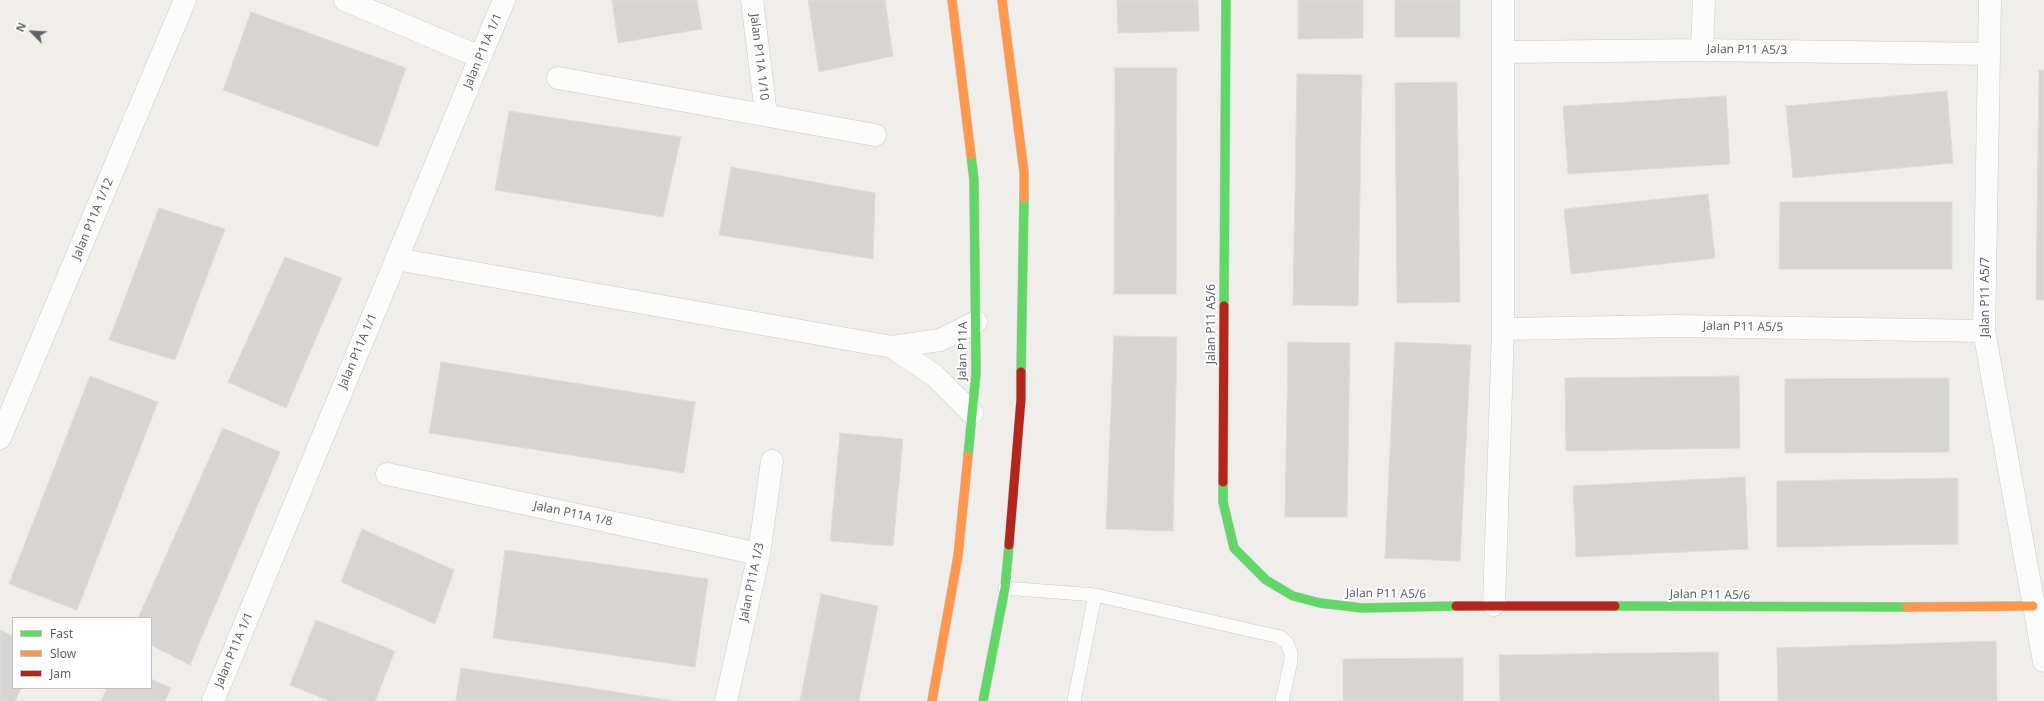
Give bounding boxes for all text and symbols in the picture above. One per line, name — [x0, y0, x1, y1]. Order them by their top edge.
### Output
street label: Jalan P11A 1/1 — [461, 11, 505, 91]
north arrow — [12, 12, 52, 52]
street label: Jalan P11A 1/10 — [747, 13, 771, 101]
text: N — [12, 20, 29, 34]
street label: Jalan P11 A5/3 — [1707, 42, 1787, 58]
street label: Jalan P11A 1/12 — [69, 176, 117, 262]
street label: Jalan P11 A5/7 — [1979, 257, 1993, 337]
street label: Jalan P11 A5/6 — [1205, 284, 1219, 364]
street label: Jalan P11A 1/1 — [336, 311, 380, 391]
street label: Jalan P11 A5/5 — [1703, 319, 1783, 335]
street label: Jalan P11A — [955, 321, 971, 381]
street label: Jalan P11A 1/8 — [532, 499, 614, 529]
street label: Jalan P11A 1/3 — [737, 541, 767, 623]
street label: Jalan P11 A5/6 — [1346, 586, 1426, 602]
street label: Jalan P11 A5/6 — [1670, 587, 1750, 603]
street label: Jalan P11A 1/1 — [212, 610, 256, 690]
legend — [12, 617, 152, 689]
text: Fast — [50, 625, 73, 642]
text: Slow — [50, 645, 76, 662]
text: Jam — [50, 665, 71, 682]

